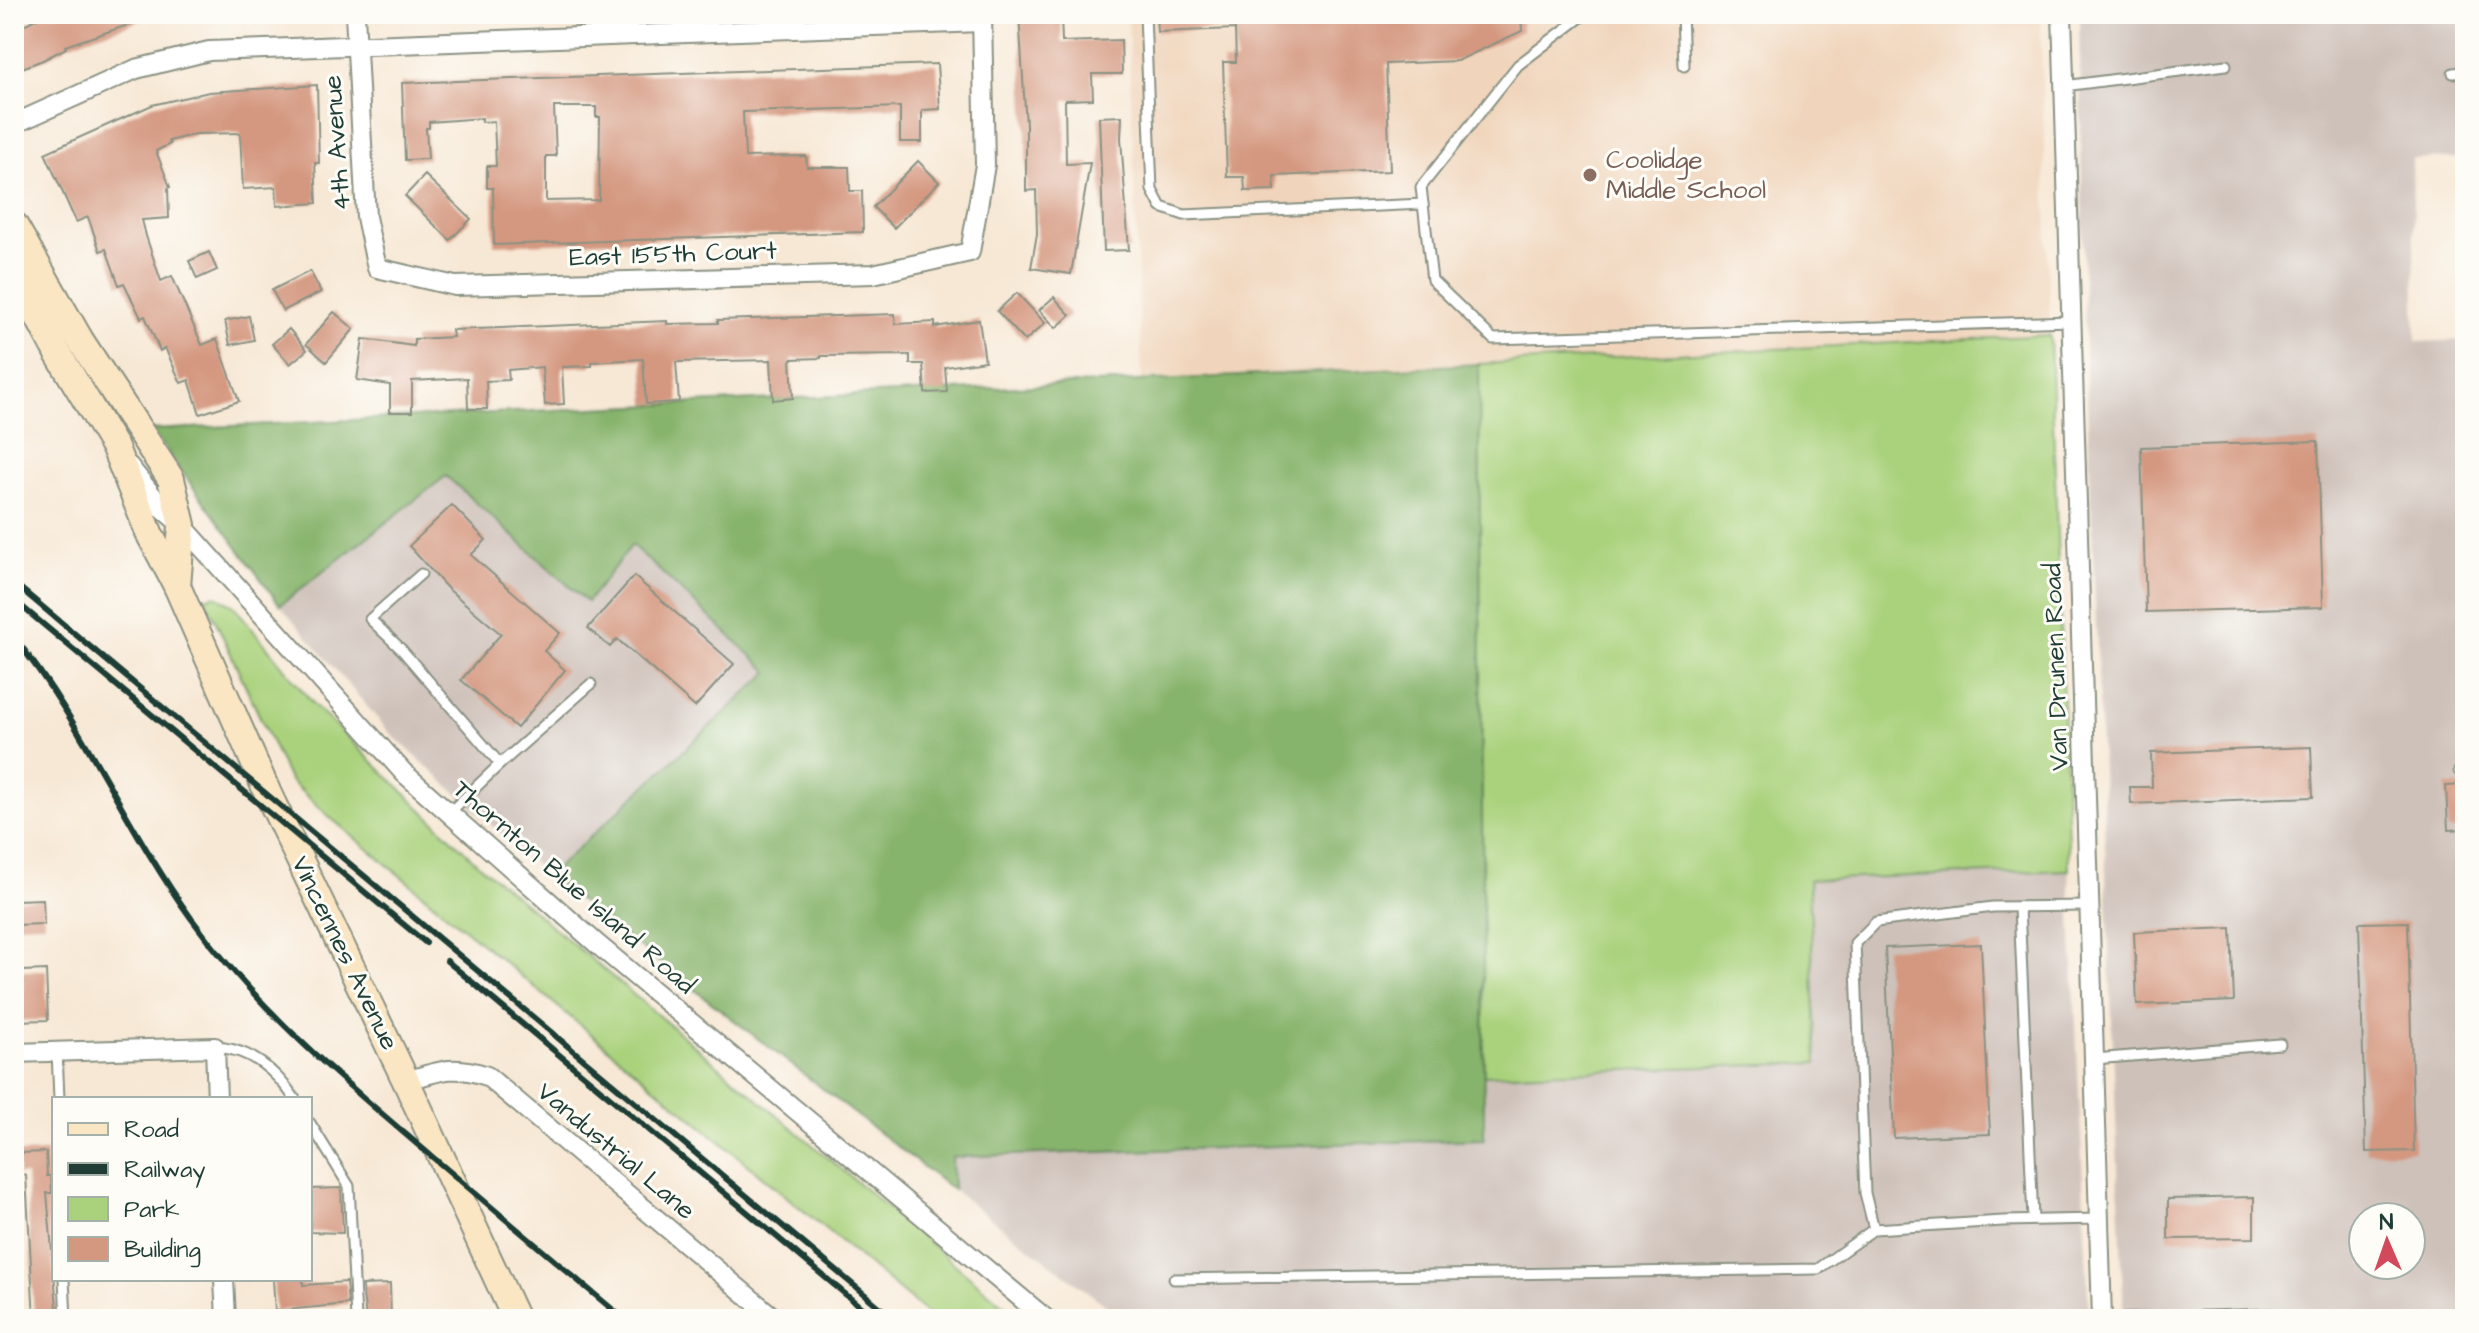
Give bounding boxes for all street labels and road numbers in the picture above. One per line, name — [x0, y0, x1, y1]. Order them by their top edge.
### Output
street label: 4th Avenue — [314, 74, 360, 212]
street label: East 155th Court — [569, 232, 778, 276]
street label: Van Drunen Road — [2034, 563, 2078, 771]
street label: Thornton Blue Island Road — [445, 772, 703, 1002]
street label: Vincennes Avenue — [282, 850, 408, 1056]
street label: Vandustrial Lane — [529, 1074, 703, 1228]

